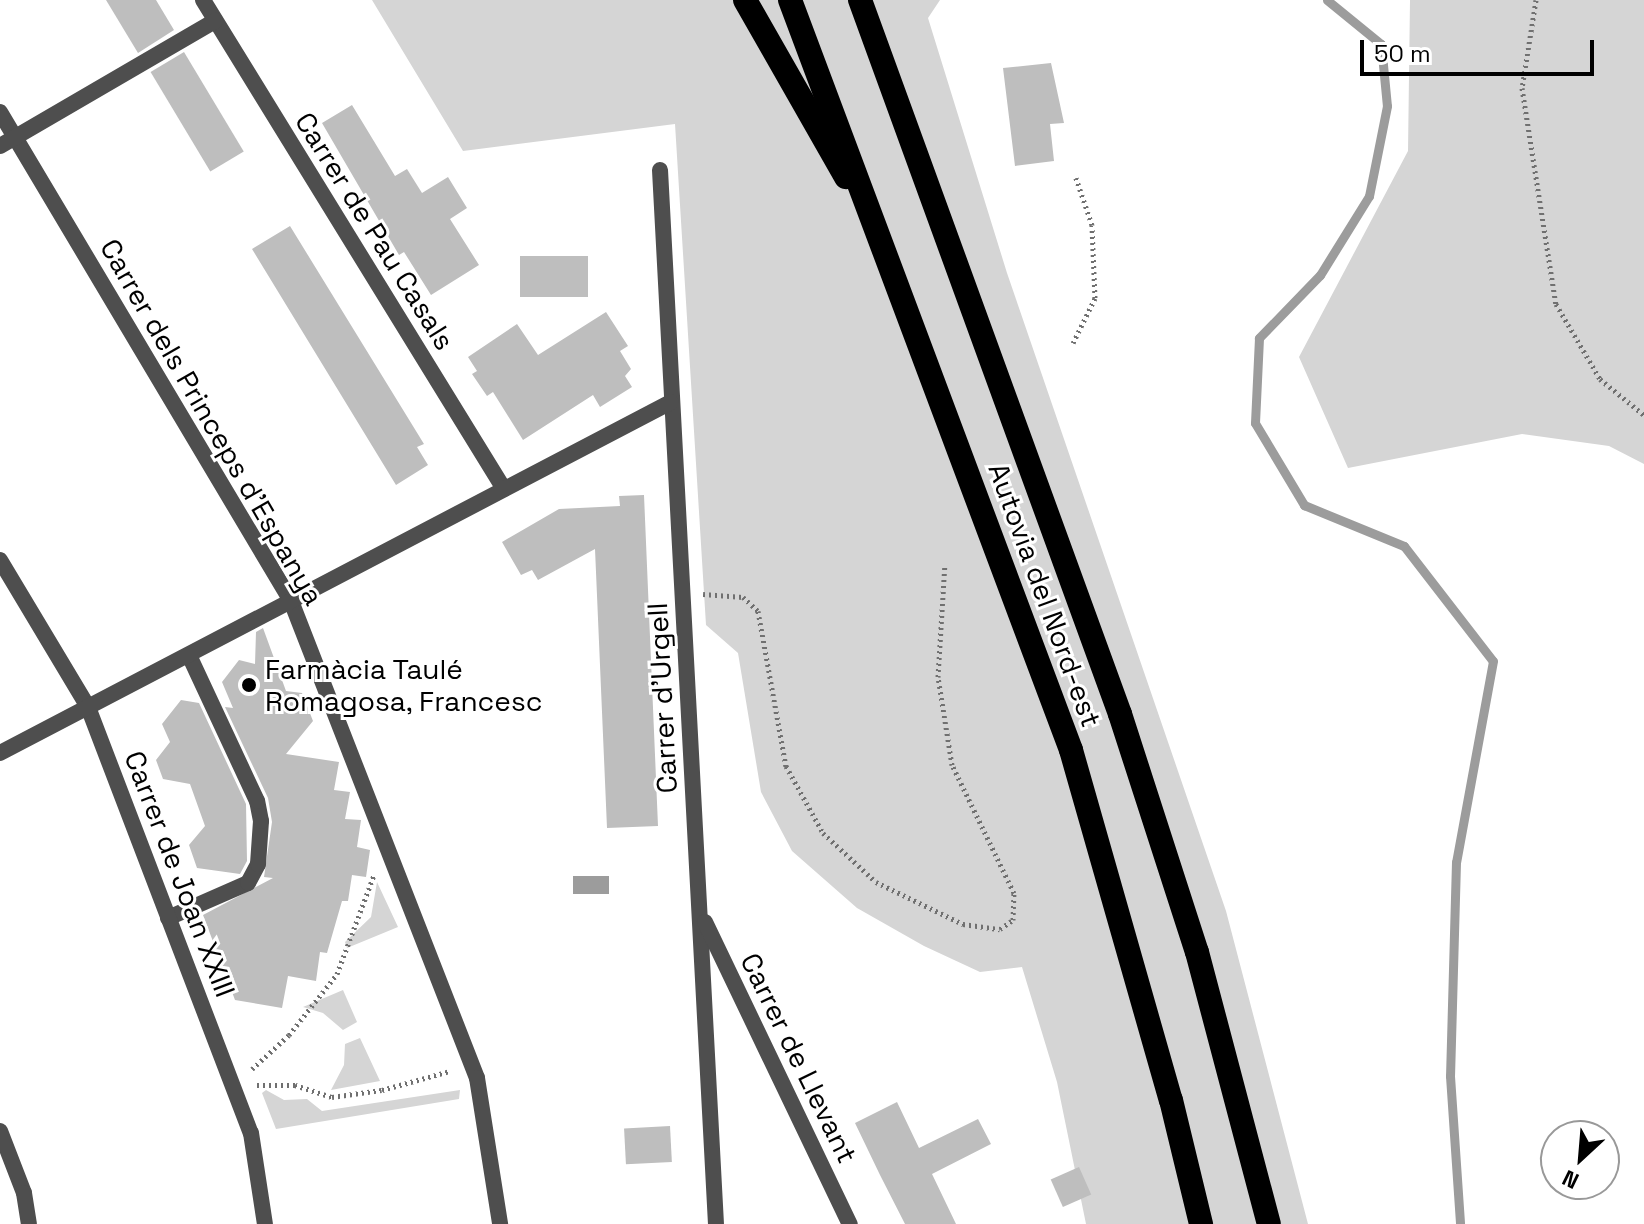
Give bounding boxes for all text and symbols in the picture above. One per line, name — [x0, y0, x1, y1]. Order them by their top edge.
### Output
scale bar — [1364, 24, 1598, 74]
text: 50 m — [1374, 38, 1431, 69]
street label: Carrer de Pau Casals — [288, 106, 462, 356]
street label: Carrer dels Princeps d'Espanya — [93, 233, 331, 611]
street label: Autovia del Nord-est — [982, 458, 1108, 732]
street label: Carrer d'Urgell — [640, 602, 684, 794]
place label: Farmàcia Taulé Romagosa, Francesc — [265, 652, 543, 718]
marker: Farmàcia Taulé Romagosa, Francesc — [240, 676, 258, 694]
street label: Carrer de Joan XXIII — [118, 746, 242, 1002]
street label: Carrer de Llevant — [734, 948, 864, 1168]
north arrow — [1540, 1120, 1620, 1200]
text: N — [1558, 1164, 1583, 1196]

